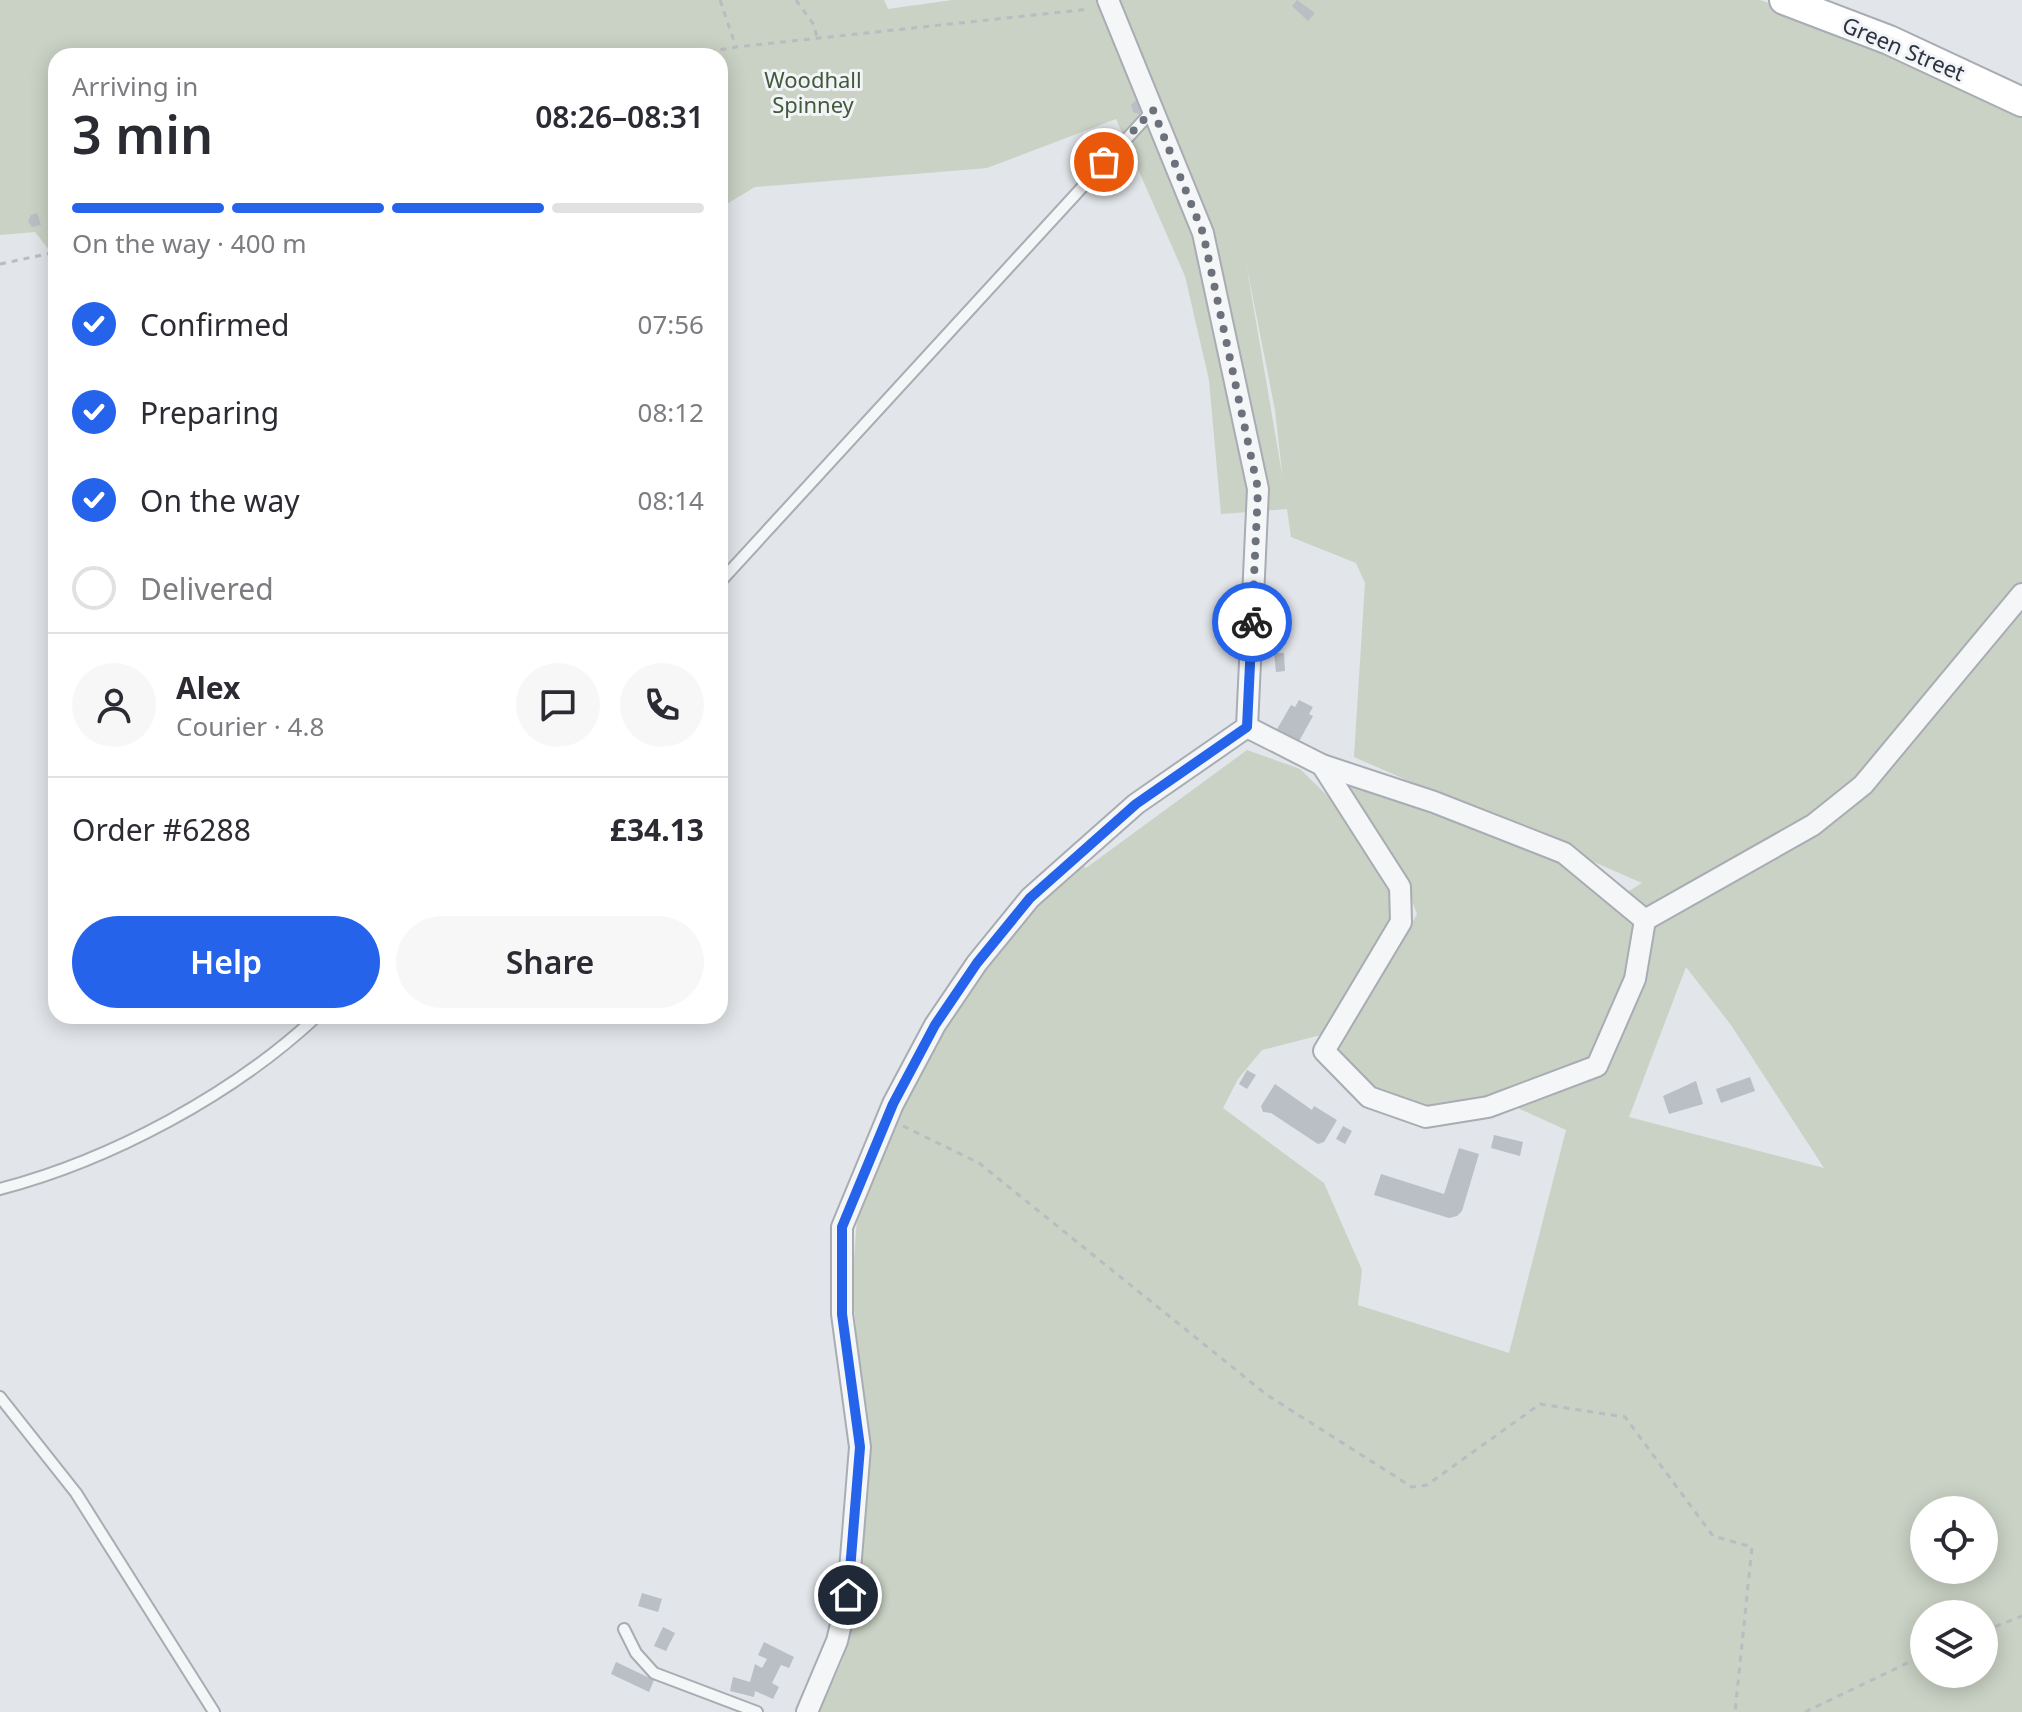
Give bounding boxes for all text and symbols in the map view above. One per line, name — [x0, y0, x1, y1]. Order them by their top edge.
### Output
street label: Green Street — [1838, 9, 1970, 87]
park label: Woodhall Spinney — [764, 64, 862, 119]
text: Arriving in — [72, 68, 198, 104]
text: 08:26–08:31 — [535, 96, 704, 137]
text: 3 min — [72, 98, 213, 169]
pin — [1070, 128, 1138, 196]
icon: bag — [1082, 140, 1126, 184]
text: On the way · 400 m — [72, 225, 306, 261]
icon: check — [72, 302, 116, 346]
text: Confirmed — [140, 304, 290, 345]
text: 07:56 — [638, 306, 704, 342]
icon: check — [72, 390, 116, 434]
text: Preparing — [140, 392, 279, 433]
text: 08:12 — [638, 394, 704, 430]
icon: check — [72, 478, 116, 522]
text: On the way — [140, 480, 300, 521]
text: 08:14 — [638, 482, 704, 518]
text: Delivered — [140, 568, 274, 609]
courier — [1212, 582, 1292, 662]
icon: bike — [1230, 600, 1274, 644]
button: person — [72, 663, 156, 747]
button: chat — [516, 663, 600, 747]
button: phone — [620, 663, 704, 747]
text: Alex — [176, 667, 240, 708]
text: Courier · 4.8 — [176, 708, 324, 744]
text: Order #6288 — [72, 809, 251, 850]
text: £34.13 — [610, 809, 704, 850]
button: Help — [72, 916, 380, 1008]
button: Share — [396, 916, 704, 1008]
map controls — [1910, 1496, 1998, 1688]
button: locate — [1910, 1496, 1998, 1584]
pin — [814, 1561, 882, 1629]
icon: home — [826, 1573, 870, 1617]
button: layers — [1910, 1600, 1998, 1688]

